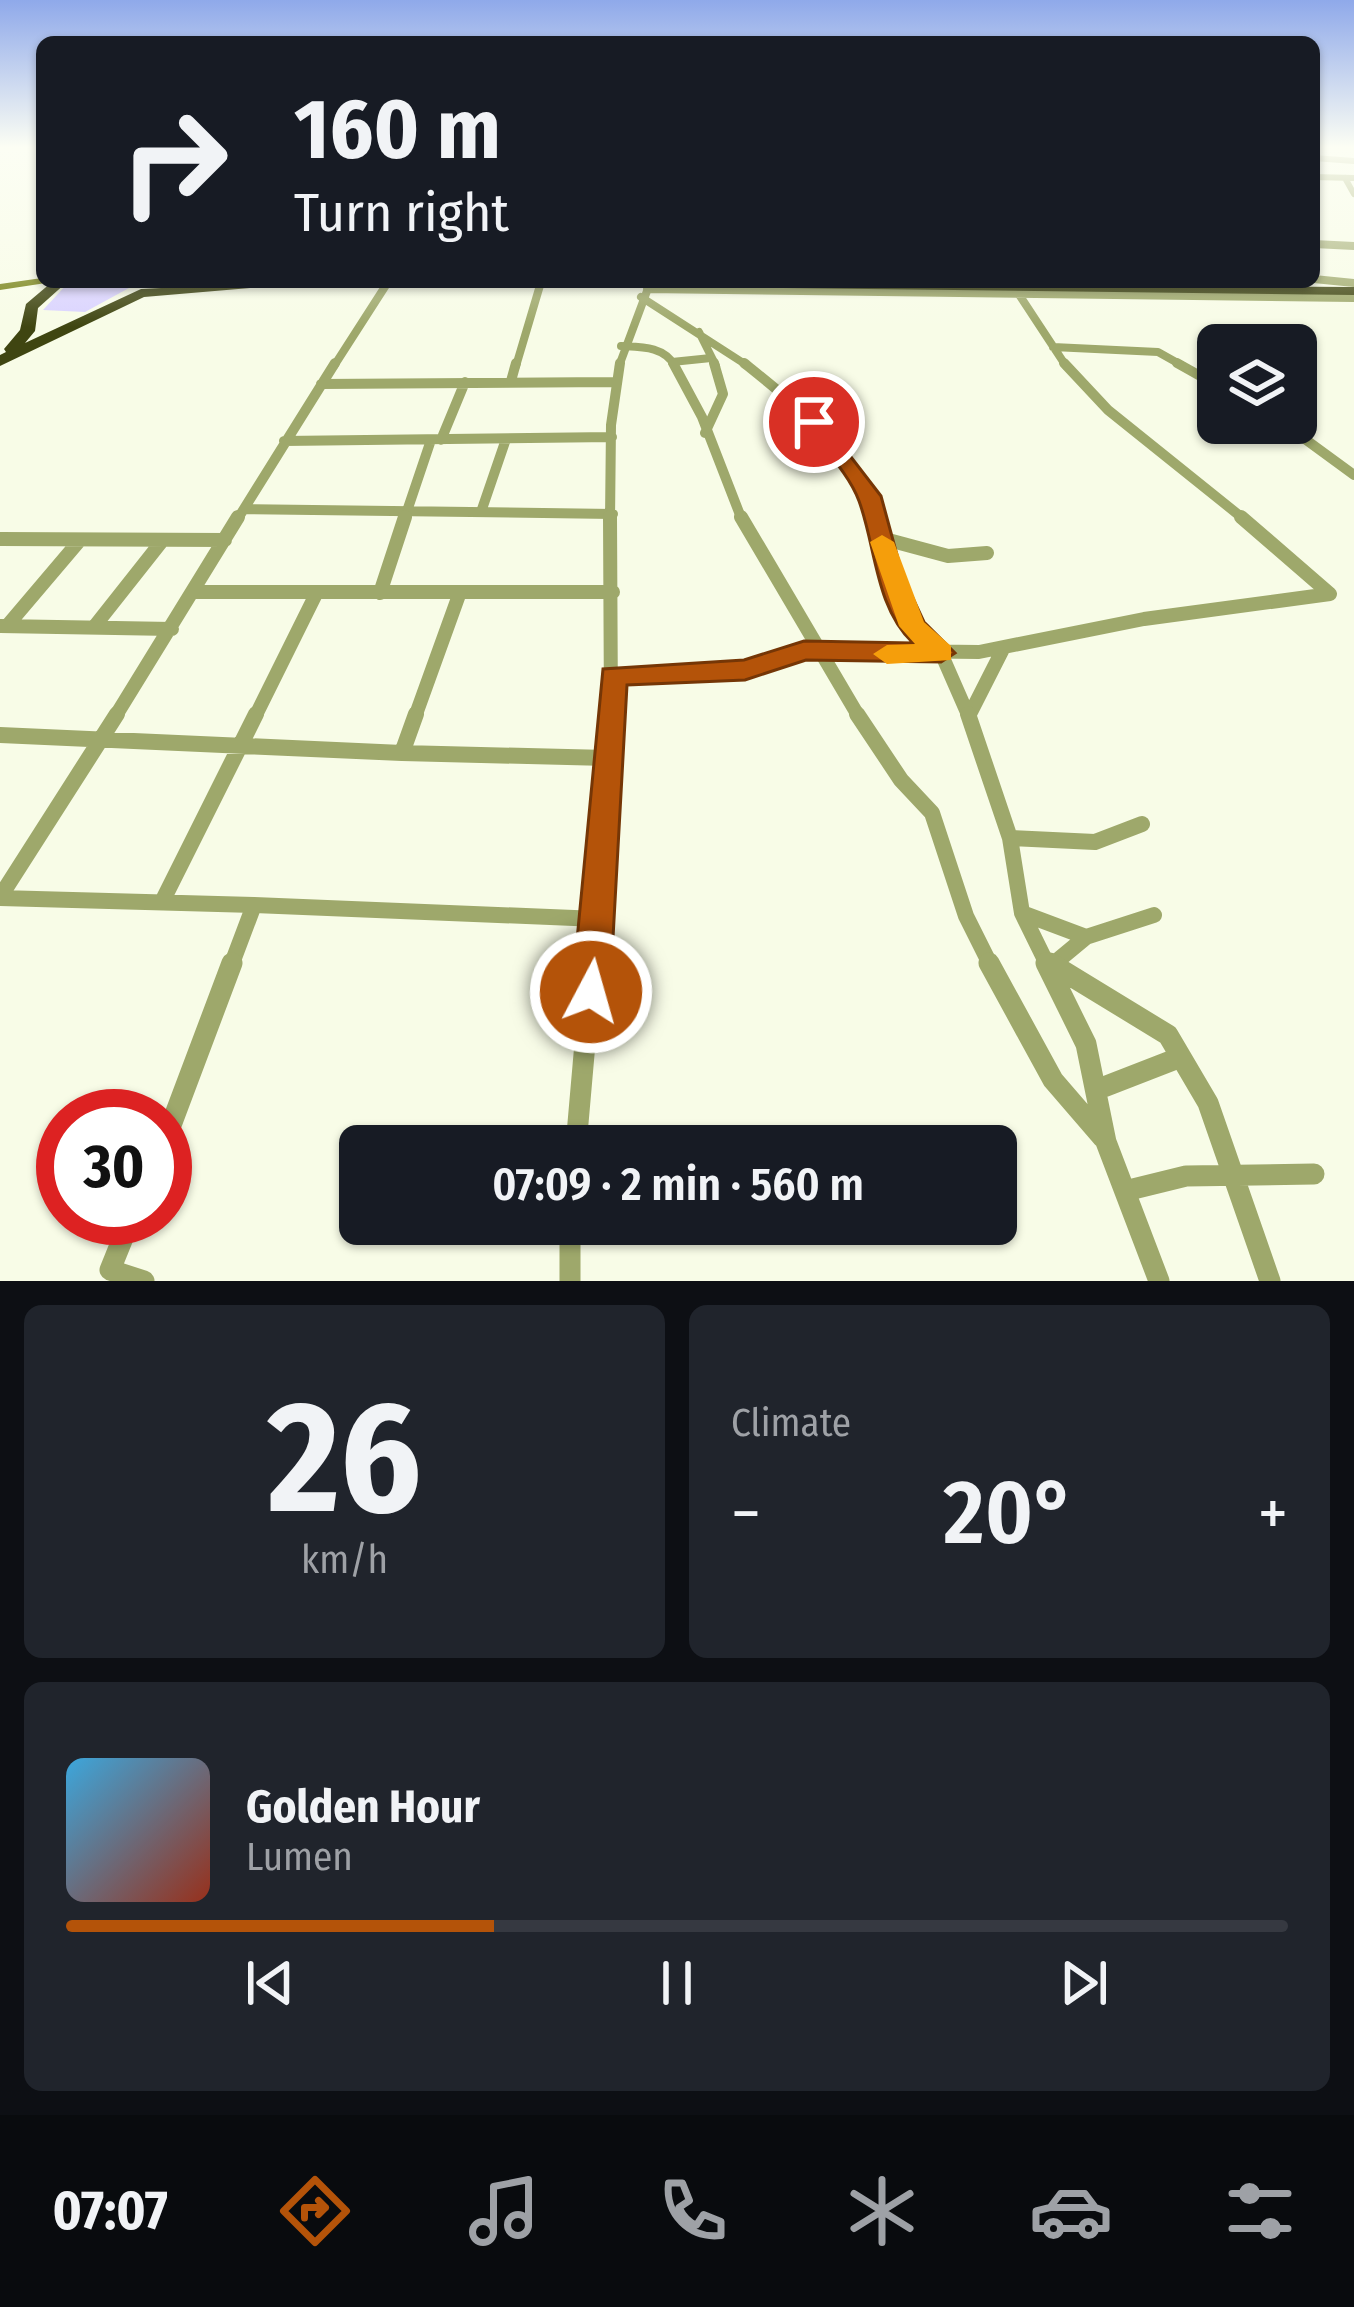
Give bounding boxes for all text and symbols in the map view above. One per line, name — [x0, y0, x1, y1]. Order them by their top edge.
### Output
text: 160 m — [294, 79, 501, 180]
icon: right — [96, 84, 252, 240]
text: Turn right — [294, 181, 509, 245]
map controls — [1197, 324, 1317, 444]
button: layers — [1197, 324, 1317, 444]
pin — [763, 371, 865, 473]
icon: arrive — [781, 389, 847, 455]
position arrow — [528, 929, 654, 1055]
speed limit sign: 30 — [36, 1089, 192, 1245]
text: 07:09 · 2 min · 560 m — [492, 1158, 864, 1212]
text: 26 — [268, 1365, 421, 1552]
text: Climate — [731, 1400, 851, 1446]
text: 20° — [943, 1459, 1075, 1567]
text: − — [731, 1474, 761, 1553]
text: + — [1258, 1474, 1288, 1553]
text: km/h — [301, 1537, 388, 1583]
text: Golden Hour — [246, 1780, 480, 1834]
text: Lumen — [246, 1834, 353, 1880]
icon: previous — [237, 1950, 303, 2016]
icon: pause — [644, 1950, 710, 2016]
icon: next — [1051, 1950, 1117, 2016]
icon: directions — [273, 2169, 357, 2253]
icon: music — [462, 2169, 546, 2253]
icon: phone — [651, 2169, 735, 2253]
icon: climate — [840, 2169, 924, 2253]
icon: car — [1029, 2169, 1113, 2253]
icon: filters — [1218, 2169, 1302, 2253]
text: 07:07 — [52, 2179, 168, 2243]

